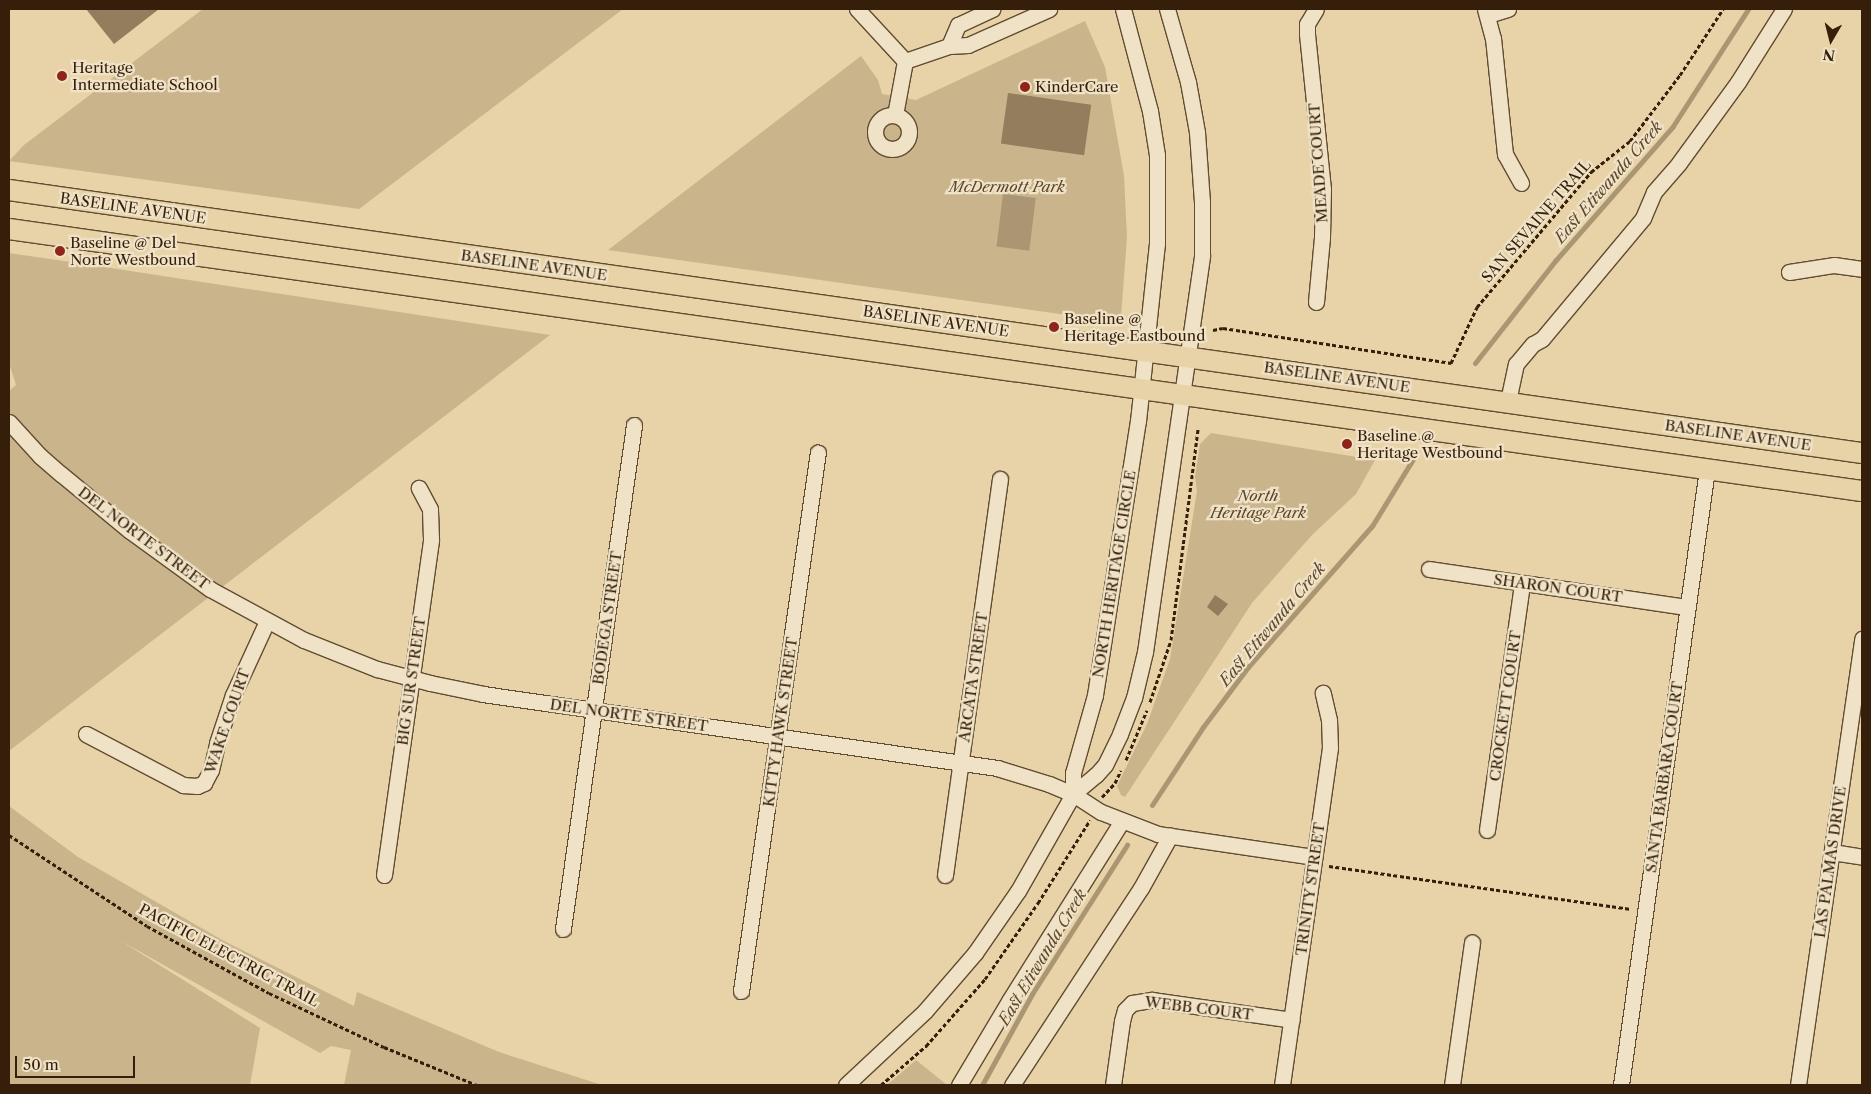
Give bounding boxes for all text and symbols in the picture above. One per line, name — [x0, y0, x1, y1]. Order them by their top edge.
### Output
north arrow — [1806, 15, 1856, 65]
text: N — [1822, 45, 1836, 65]
place label: Heritage Intermediate School — [72, 58, 218, 93]
marker: Heritage Intermediate School — [56, 70, 68, 82]
place label: KinderCare — [1035, 78, 1118, 96]
marker: KinderCare — [1019, 81, 1031, 93]
street label: MEADE COURT — [1305, 102, 1331, 224]
water label: East Etiwanda Creek — [1550, 117, 1666, 247]
street label: SAN SEVAINE TRAIL — [1478, 156, 1594, 286]
park label: McDermott Park — [949, 178, 1065, 196]
street label: BASELINE AVENUE — [58, 189, 208, 227]
place label: Baseline @ Del Norte Westbound — [70, 233, 197, 268]
marker: Baseline @ Del Norte Westbound — [54, 245, 66, 257]
street label: BASELINE AVENUE — [459, 246, 609, 284]
street label: BASELINE AVENUE — [861, 302, 1011, 340]
place label: Baseline @ Heritage Eastbound — [1064, 309, 1205, 344]
marker: Baseline @ Heritage Eastbound — [1048, 321, 1060, 333]
street label: BASELINE AVENUE — [1262, 358, 1412, 396]
street label: BASELINE AVENUE — [1663, 416, 1813, 454]
place label: Baseline @ Heritage Westbound — [1357, 426, 1504, 461]
marker: Baseline @ Heritage Westbound — [1341, 438, 1353, 450]
street label: NORTH HERITAGE CIRCLE — [1089, 469, 1139, 679]
street label: DEL NORTE STREET — [75, 483, 213, 593]
park label: North Heritage Park — [1210, 486, 1306, 521]
street label: BODEGA STREET — [589, 550, 625, 686]
water label: East Etiwanda Creek — [1215, 558, 1329, 690]
street label: SHARON COURT — [1492, 570, 1624, 606]
street label: ARCATA STREET — [955, 610, 991, 744]
street label: BIG SUR STREET — [393, 615, 429, 747]
street label: CROCKETT COURT — [1485, 629, 1525, 783]
street label: KITTY HAWK STREET — [759, 635, 801, 809]
street label: WAKE COURT — [201, 666, 253, 776]
street label: SANTA BARBARA COURT — [1642, 679, 1686, 875]
street label: DEL NORTE STREET — [548, 695, 710, 735]
street label: LAS PALMAS DRIVE — [1810, 785, 1850, 939]
street label: TRINITY STREET — [1292, 821, 1328, 957]
water label: East Etiwanda Creek — [994, 886, 1090, 1028]
street label: PACIFIC ELECTRIC TRAIL — [136, 900, 322, 1010]
street label: WEBB COURT — [1144, 992, 1254, 1024]
scale bar — [18, 1046, 138, 1078]
text: 50 m — [23, 1055, 59, 1074]

